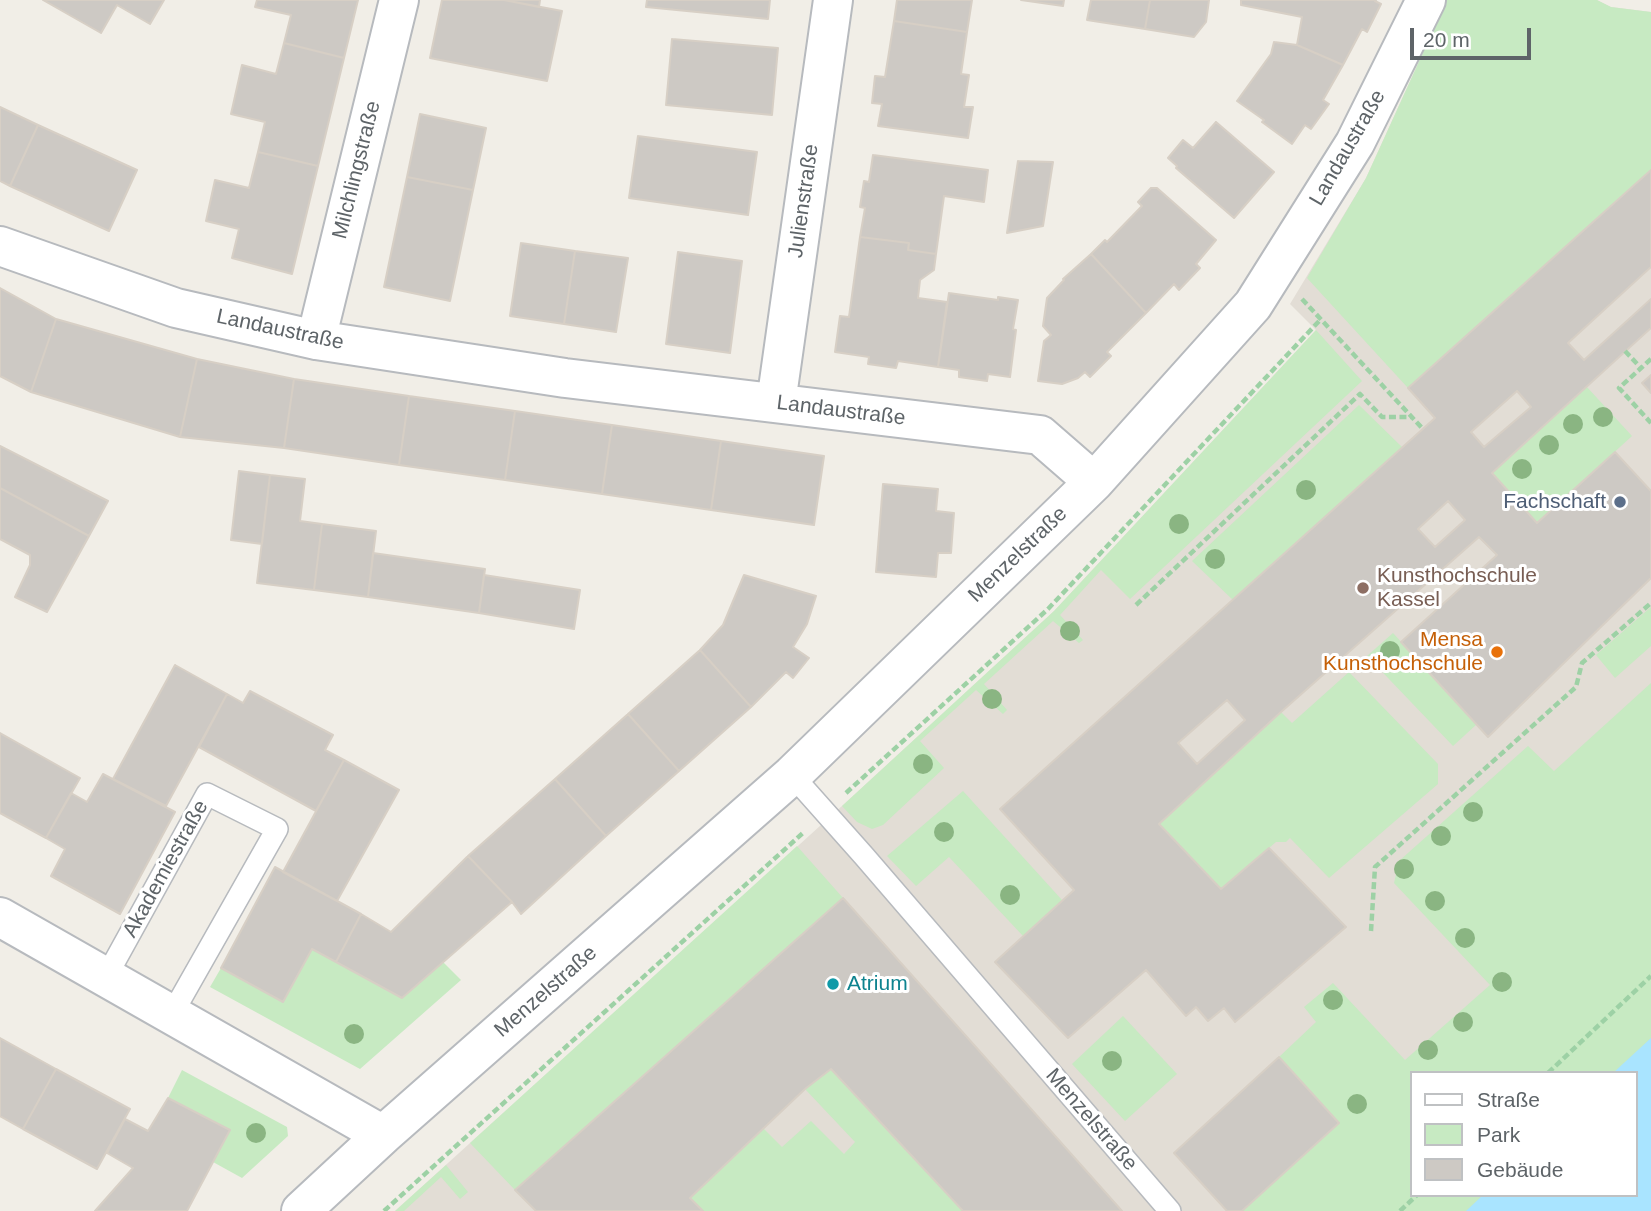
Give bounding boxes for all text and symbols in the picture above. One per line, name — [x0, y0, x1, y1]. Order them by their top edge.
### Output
scale bar — [1413, 14, 1534, 58]
text: 20 m — [1423, 28, 1470, 51]
street label: Landaustraße — [1305, 86, 1391, 210]
street label: Milchlingstraße — [328, 98, 386, 242]
street label: Julienstraße — [784, 143, 824, 259]
street label: Landaustraße — [214, 304, 346, 356]
street label: Landaustraße — [775, 391, 907, 431]
place label: Fachschaft — [1503, 489, 1606, 515]
marker: Fachschaft — [1612, 494, 1628, 510]
street label: Menzelstraße — [963, 502, 1073, 608]
place label: Kunsthochschule Kassel — [1377, 563, 1537, 613]
marker: Kunsthochschule Kassel — [1355, 580, 1371, 596]
place label: Mensa Kunsthochschule — [1323, 627, 1483, 677]
marker: Mensa Kunsthochschule — [1489, 644, 1505, 660]
street label: Akademiestraße — [118, 796, 214, 942]
street label: Menzelstraße — [490, 941, 602, 1043]
place label: Atrium — [847, 971, 908, 997]
marker: Atrium — [825, 976, 841, 992]
street label: Menzelstraße — [1040, 1064, 1142, 1176]
legend — [1410, 1071, 1637, 1197]
text: Straße — [1477, 1088, 1540, 1111]
text: Park — [1477, 1123, 1520, 1146]
text: Gebäude — [1477, 1158, 1563, 1181]

